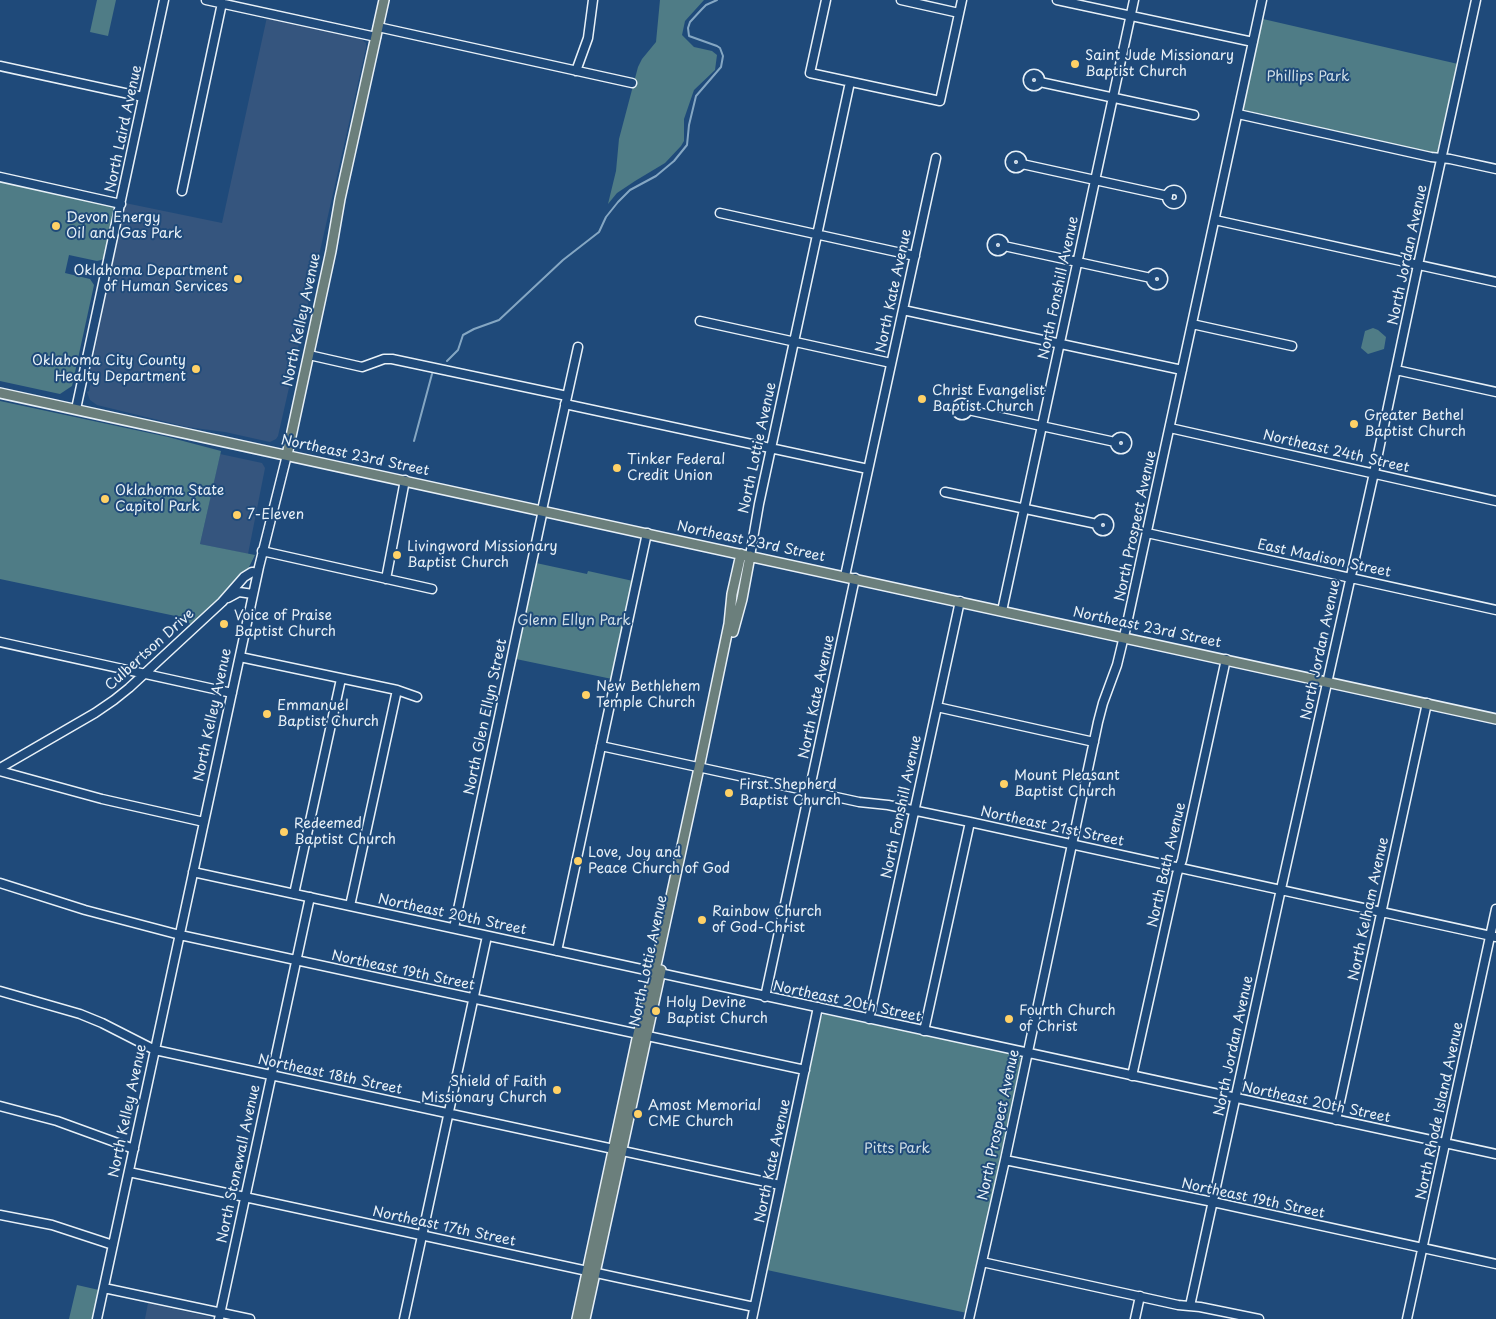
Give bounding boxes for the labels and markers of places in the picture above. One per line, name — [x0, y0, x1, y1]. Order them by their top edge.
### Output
place label: Saint Jude Missionary Baptist Church — [1085, 48, 1234, 80]
marker: Saint Jude Missionary Baptist Church — [1069, 58, 1081, 70]
place label: Devon Energy Oil and Gas Park — [66, 210, 182, 242]
marker: Devon Energy Oil and Gas Park — [50, 220, 62, 232]
place label: Oklahoma Department of Human Services — [73, 263, 228, 296]
marker: Oklahoma Department of Human Services — [232, 273, 244, 285]
place label: Oklahoma City County Healty Department — [32, 353, 186, 386]
marker: Oklahoma City County Healty Department — [190, 363, 202, 375]
place label: Christ Evangelist Baptist Church — [932, 383, 1045, 416]
marker: Christ Evangelist Baptist Church — [916, 393, 928, 405]
place label: Greater Bethel Baptist Church — [1364, 408, 1466, 441]
marker: Greater Bethel Baptist Church — [1348, 418, 1360, 430]
place label: Tinker Federal Credit Union — [627, 452, 725, 484]
marker: Tinker Federal Credit Union — [611, 462, 623, 474]
place label: Oklahoma State Capitol Park — [115, 483, 224, 516]
marker: Oklahoma State Capitol Park — [99, 493, 111, 505]
place label: 7-Eleven — [247, 507, 304, 523]
marker: 7-Eleven — [231, 509, 243, 521]
place label: Livingword Missionary Baptist Church — [407, 539, 557, 572]
marker: Livingword Missionary Baptist Church — [391, 549, 403, 561]
place label: Voice of Praise Baptist Church — [234, 608, 336, 640]
marker: Voice of Praise Baptist Church — [218, 618, 230, 630]
place label: New Bethlehem Temple Church — [596, 679, 700, 712]
marker: New Bethlehem Temple Church — [580, 689, 592, 701]
place label: Emmanuel Baptist Church — [277, 698, 379, 730]
marker: Emmanuel Baptist Church — [261, 708, 273, 720]
place label: Mount Pleasant Baptist Church — [1014, 768, 1120, 800]
place label: First Shepherd Baptist Church — [739, 777, 841, 810]
marker: Mount Pleasant Baptist Church — [998, 778, 1010, 790]
marker: First Shepherd Baptist Church — [723, 787, 735, 799]
place label: Redeemed Baptist Church — [294, 816, 396, 849]
marker: Redeemed Baptist Church — [278, 826, 290, 838]
place label: Love, Joy and Peace Church of God — [588, 845, 730, 878]
marker: Love, Joy and Peace Church of God — [572, 855, 584, 867]
place label: Rainbow Church of God-Christ — [712, 904, 822, 936]
marker: Rainbow Church of God-Christ — [696, 914, 708, 926]
place label: Holy Devine Baptist Church — [666, 995, 768, 1028]
place label: Fourth Church of Christ — [1019, 1003, 1116, 1036]
marker: Holy Devine Baptist Church — [650, 1005, 662, 1017]
marker: Fourth Church of Christ — [1003, 1013, 1015, 1025]
place label: Shield of Faith Missionary Church — [421, 1074, 547, 1106]
marker: Shield of Faith Missionary Church — [551, 1084, 563, 1096]
place label: Amost Memorial CME Church — [648, 1098, 761, 1130]
marker: Amost Memorial CME Church — [632, 1108, 644, 1120]

